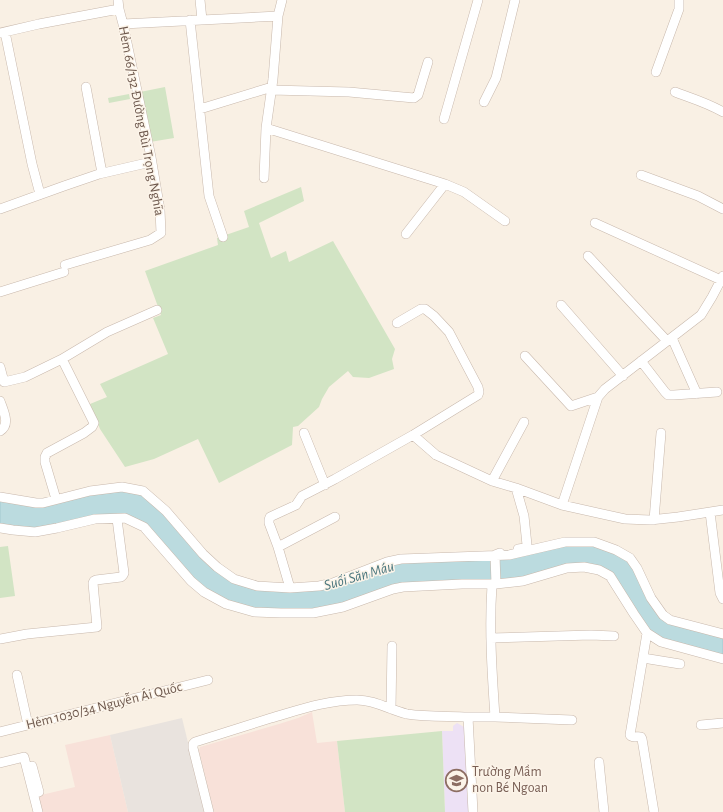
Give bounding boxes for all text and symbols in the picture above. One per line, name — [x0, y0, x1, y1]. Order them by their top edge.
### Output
street label: Hẻm 66/132 Đường Bùi Trọng Nghĩa — [116, 25, 166, 218]
water label: Suối Săn Máu — [322, 559, 396, 593]
street label: Hẻm 1030/34 Nguyễn Ái Quốc — [24, 677, 184, 732]
place label: Trường Mầm non Bé Ngoan — [472, 764, 548, 795]
school or university icon: Trường Mầm non Bé Ngoan — [443, 767, 469, 793]

